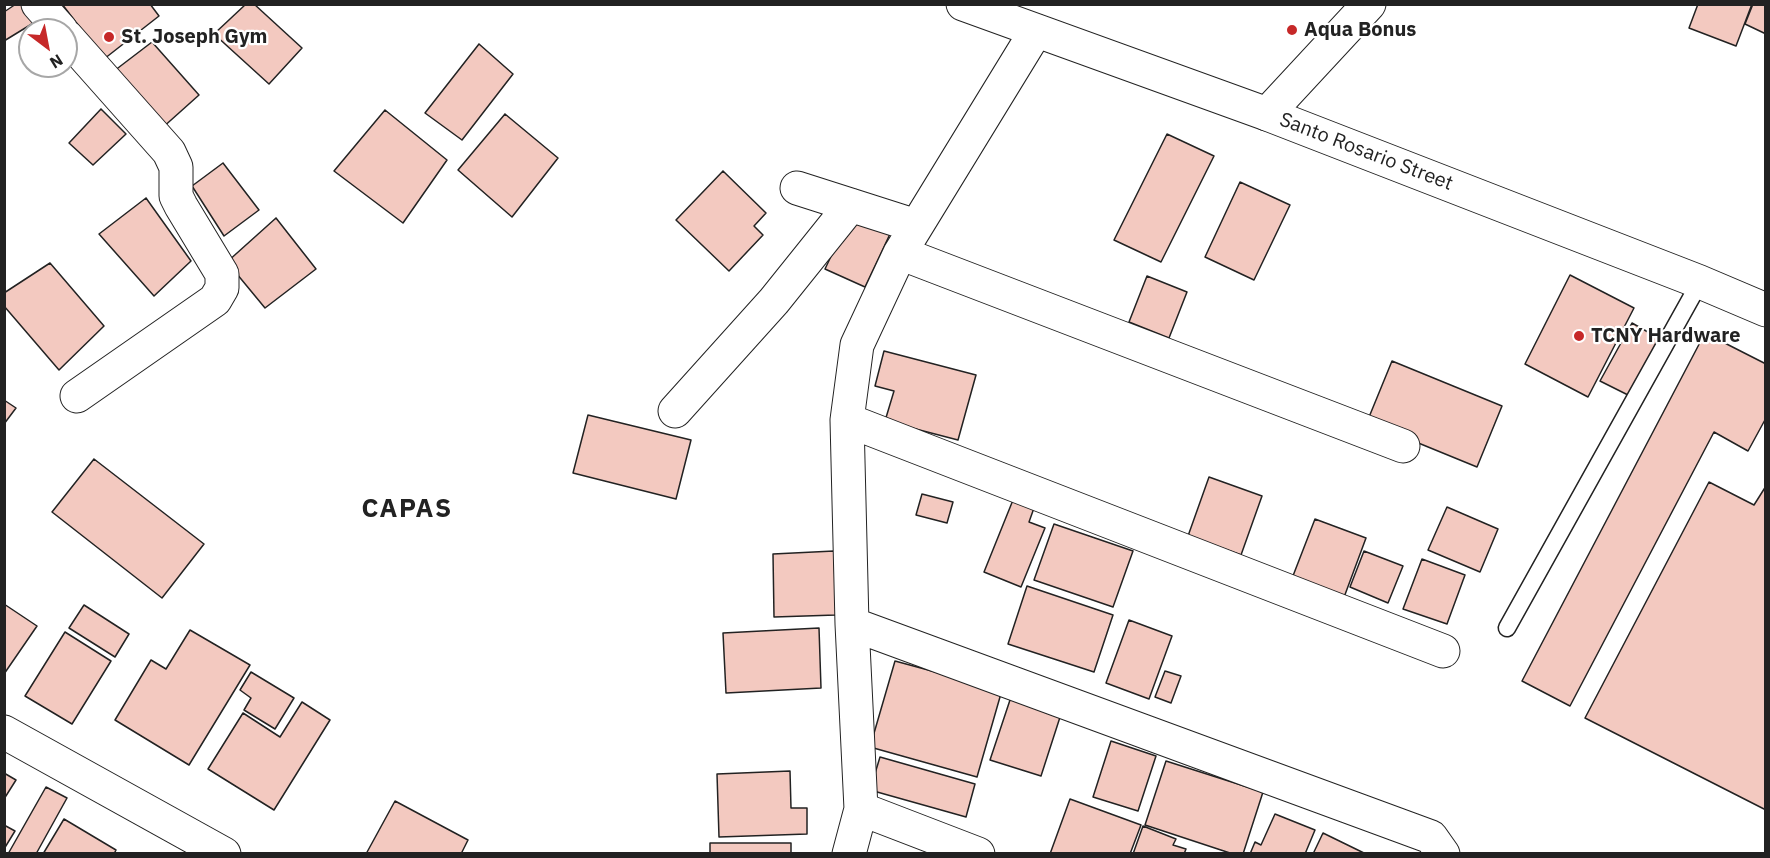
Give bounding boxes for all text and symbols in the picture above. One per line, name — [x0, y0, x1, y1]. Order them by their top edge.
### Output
north arrow — [18, 18, 78, 78]
place label: Aqua Bonus — [1304, 18, 1416, 42]
marker: Aqua Bonus — [1285, 23, 1299, 37]
place label: St. Joseph Gym — [121, 25, 267, 49]
marker: St. Joseph Gym — [102, 30, 116, 44]
text: N — [46, 50, 67, 73]
street label: Santo Rosario Street — [1276, 108, 1456, 196]
place label: TCNY Hardware — [1591, 324, 1741, 348]
marker: TCNY Hardware — [1572, 329, 1586, 343]
district label: CAPAS — [361, 493, 453, 525]

